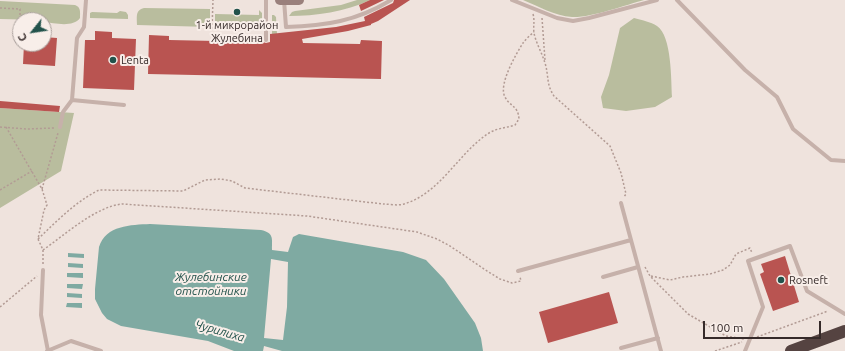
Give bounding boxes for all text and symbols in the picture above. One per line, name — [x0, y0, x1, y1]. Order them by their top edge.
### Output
marker: 1-й микрорайон Жулебина — [232, 7, 242, 17]
north arrow — [12, 12, 52, 52]
place label: 1-й микрорайон Жулебина — [196, 18, 278, 44]
text: С — [16, 31, 29, 44]
place label: Lenta — [121, 53, 149, 67]
marker: Lenta — [108, 55, 118, 65]
water label: Жулебинские отстойники — [175, 270, 247, 298]
place label: Rosneft — [789, 273, 828, 287]
marker: Rosneft — [776, 275, 786, 285]
scale bar — [705, 313, 823, 339]
water label: Чурилиха — [194, 317, 246, 345]
text: 100 m — [710, 321, 743, 334]

